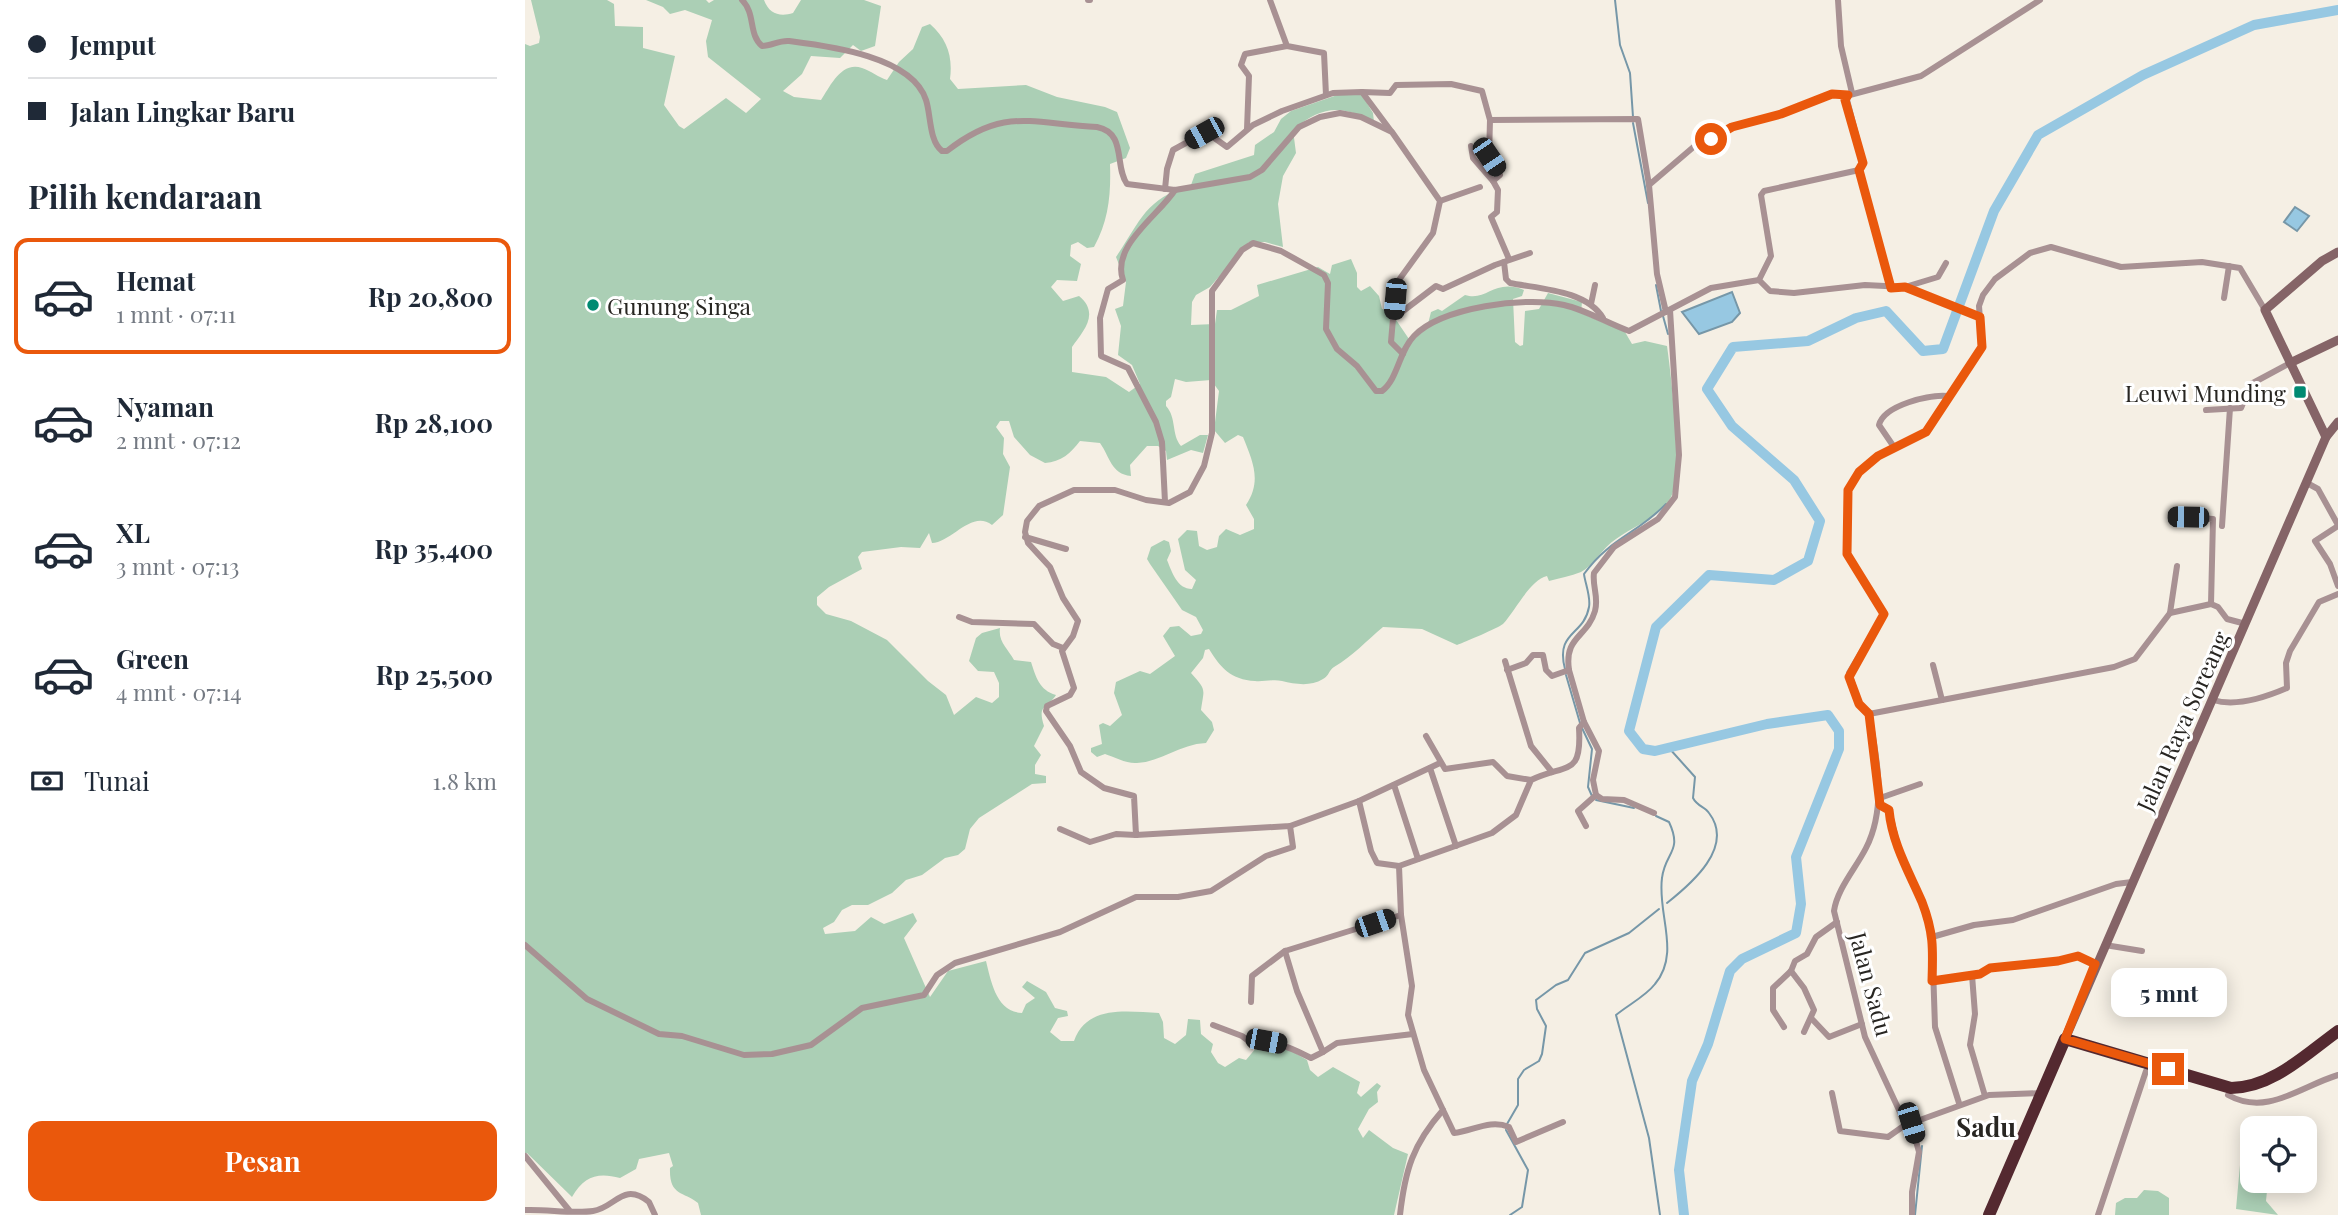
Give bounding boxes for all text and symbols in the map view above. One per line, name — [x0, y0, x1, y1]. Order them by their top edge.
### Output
text: Jemput — [70, 27, 156, 62]
text: Jalan Lingkar Baru — [70, 94, 295, 129]
car — [1181, 114, 1228, 152]
route start — [1695, 123, 1727, 155]
car — [1469, 134, 1510, 180]
text: Pilih kendaraan — [28, 174, 262, 217]
text: Hemat — [116, 263, 195, 298]
icon: car — [32, 265, 95, 328]
car — [1383, 277, 1408, 321]
text: Rp 20,800 — [368, 279, 493, 314]
place label: Gunung Singa — [607, 290, 752, 321]
marker: Gunung Singa — [585, 297, 601, 313]
text: 1 mnt · 07:11 — [116, 298, 236, 329]
place label: Leuwi Munding — [2125, 377, 2286, 408]
marker: Leuwi Munding — [2292, 384, 2308, 400]
text: Nyaman — [116, 389, 214, 424]
icon: car — [32, 391, 95, 454]
text: Rp 28,100 — [375, 405, 493, 440]
text: 2 mnt · 07:12 — [116, 424, 241, 455]
car — [2167, 506, 2210, 528]
text: XL — [116, 515, 150, 550]
icon: car — [32, 517, 95, 580]
text: Rp 35,400 — [375, 531, 493, 566]
text: 3 mnt · 07:13 — [116, 550, 239, 581]
street label: Jalan Raya Soreang — [2128, 626, 2236, 817]
text: Green — [116, 641, 189, 676]
icon: car — [32, 643, 95, 706]
text: Rp 25,500 — [376, 657, 493, 692]
text: 4 mnt · 07:14 — [116, 676, 242, 707]
icon: cash — [28, 762, 66, 800]
text: Tunai — [84, 763, 150, 798]
text: 1.8 km — [433, 765, 497, 796]
car — [1352, 906, 1399, 940]
street label: Jalan Sadu — [1843, 928, 1901, 1039]
callout: 5 mnt — [2110, 968, 2226, 1016]
text: 5 mnt — [2140, 977, 2198, 1008]
car — [1244, 1027, 1289, 1055]
route end — [2152, 1053, 2184, 1085]
car — [1895, 1100, 1928, 1146]
district label: Sadu — [1956, 1109, 2016, 1144]
map controls — [2240, 1116, 2317, 1193]
button: locate — [2240, 1116, 2317, 1193]
button: Pesan — [28, 1121, 497, 1201]

